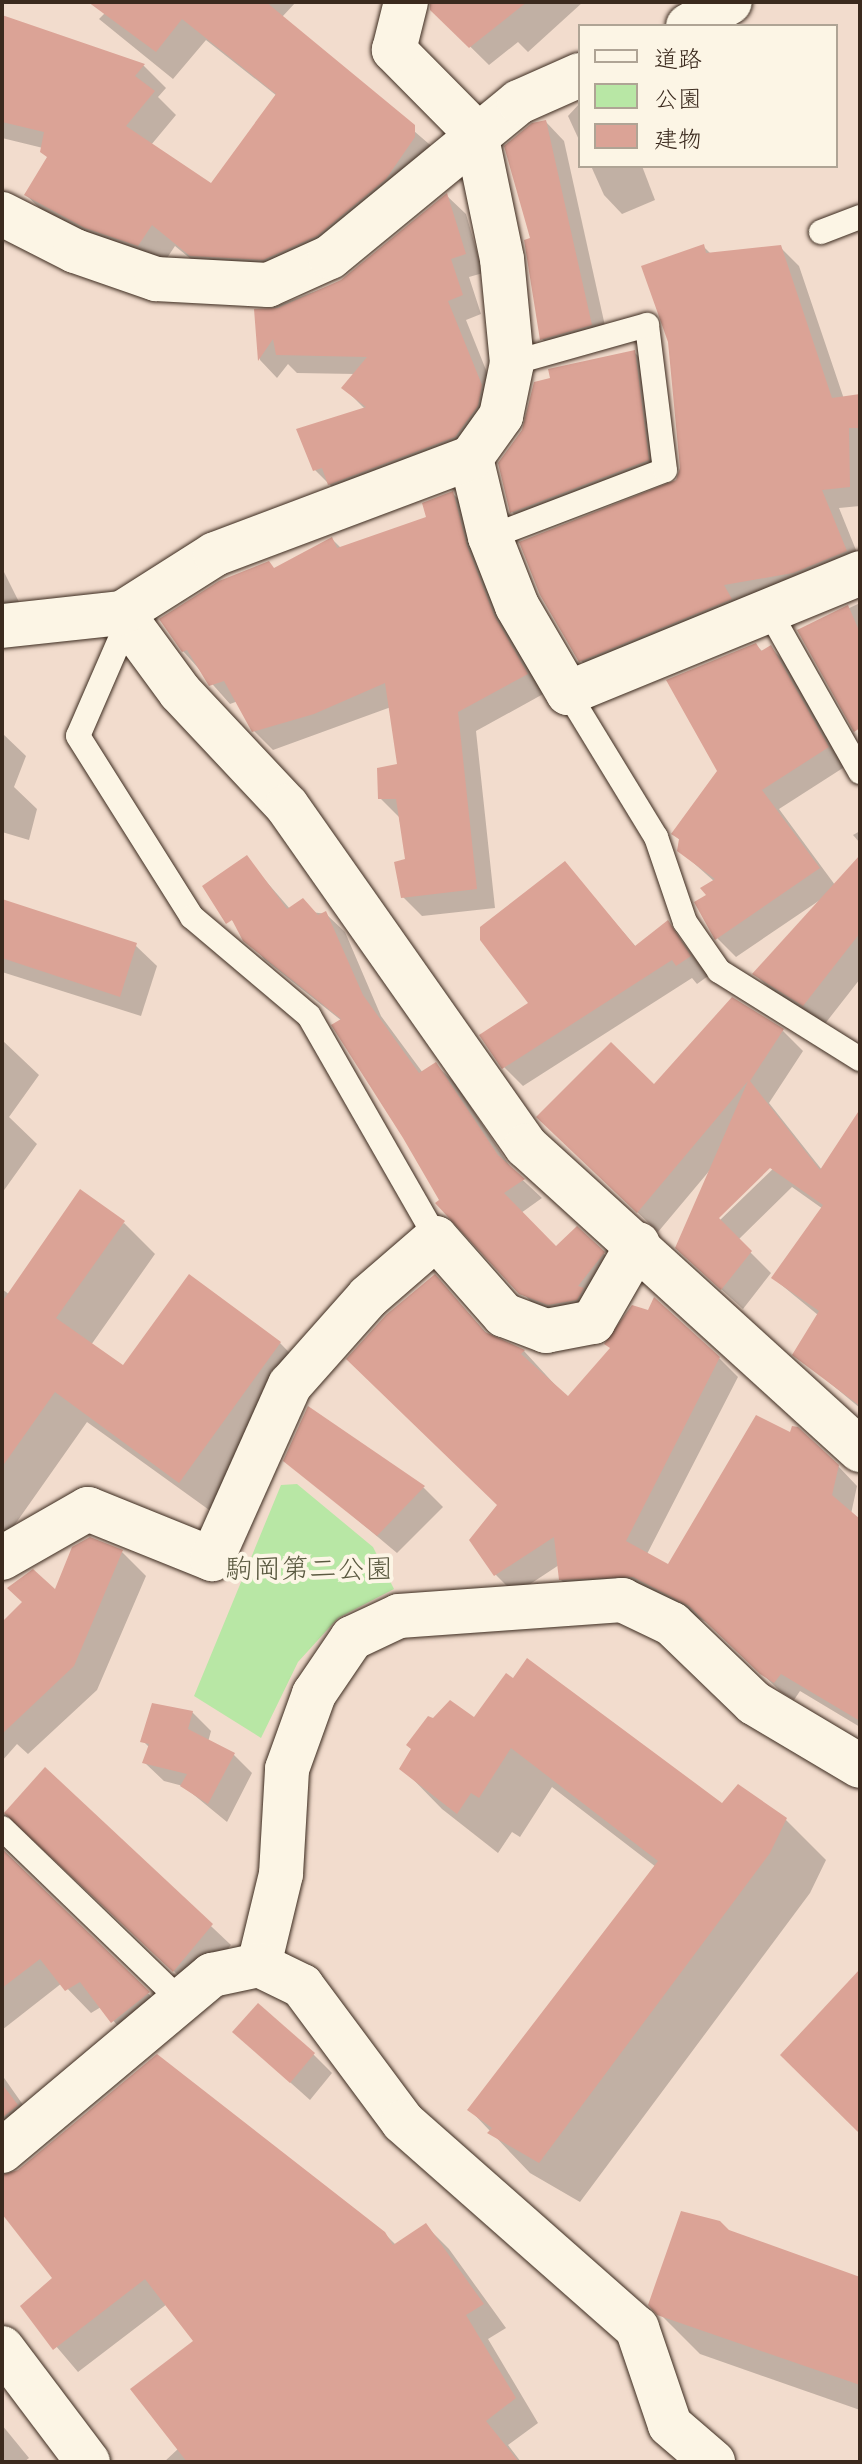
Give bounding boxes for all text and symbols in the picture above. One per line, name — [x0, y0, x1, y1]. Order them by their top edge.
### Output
legend — [578, 24, 838, 168]
text: 道路 — [654, 44, 702, 73]
text: 公園 — [654, 84, 702, 113]
text: 建物 — [654, 124, 702, 153]
park label: 駒岡第二公園 — [225, 1551, 393, 1585]

